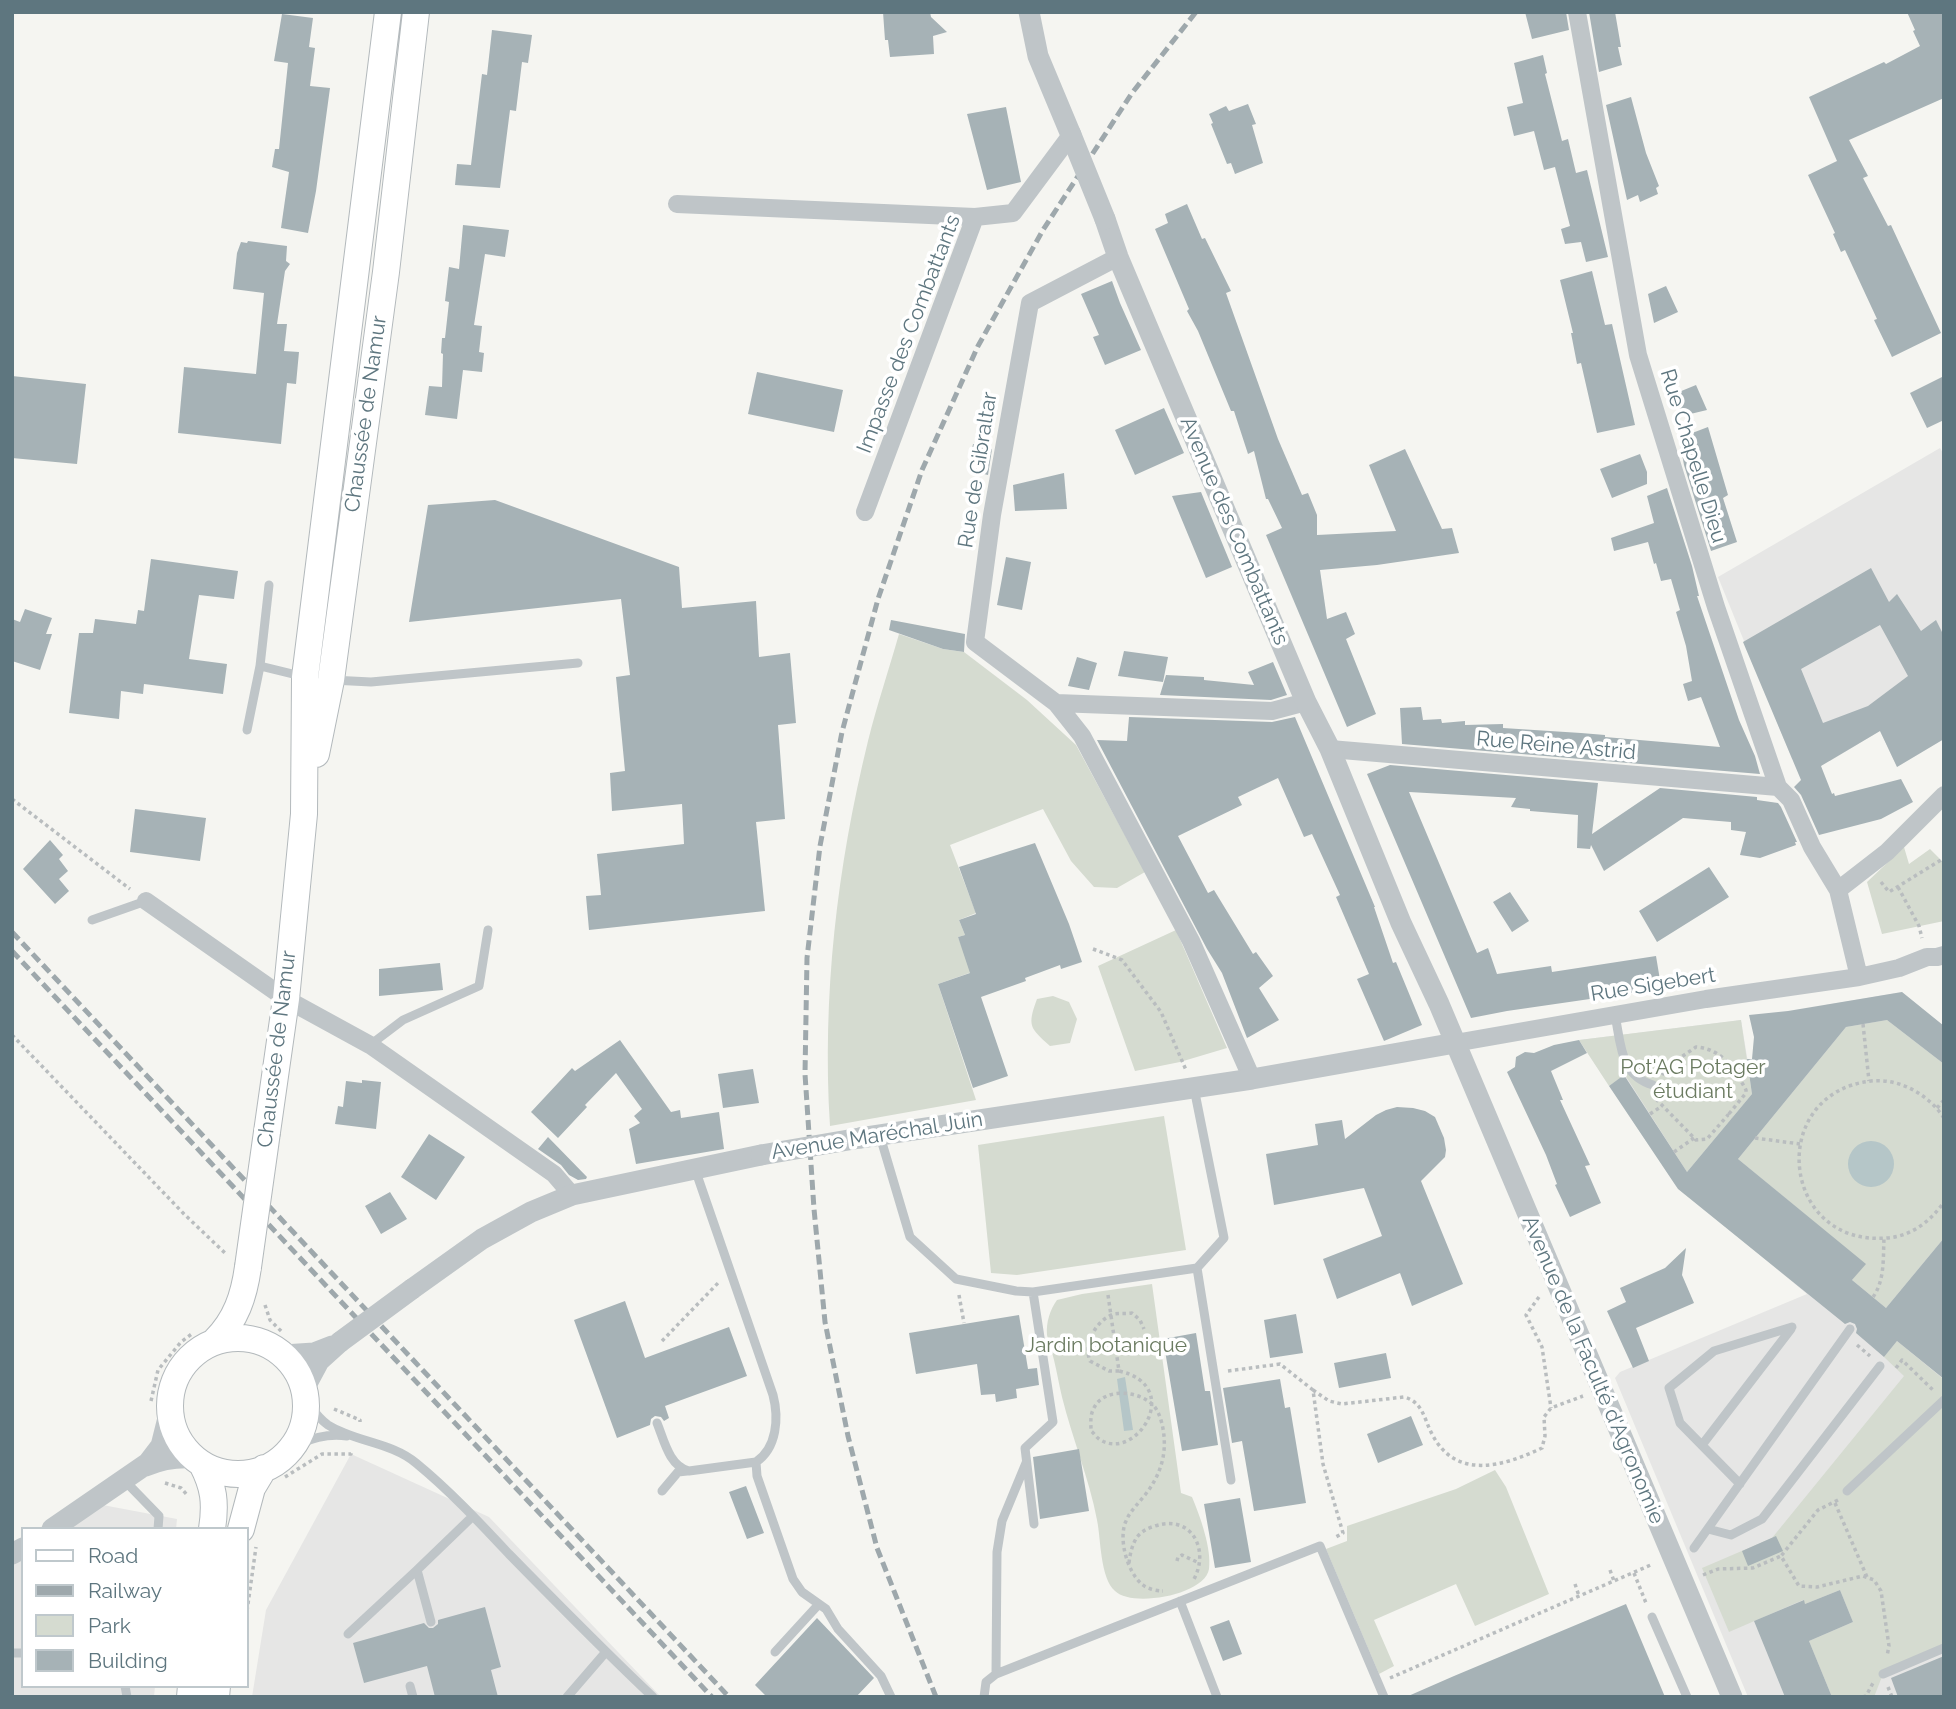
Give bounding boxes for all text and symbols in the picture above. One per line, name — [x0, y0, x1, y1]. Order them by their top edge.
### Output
street label: Impasse des Combattants — [852, 211, 966, 457]
street label: Chaussée de Namur — [340, 314, 392, 514]
street label: Rue Chapelle Dieu — [1655, 366, 1731, 546]
street label: Rue de Gibraltar — [953, 390, 1003, 550]
street label: Avenue des Combattants — [1174, 413, 1294, 649]
street label: Rue Reine Astrid — [1475, 726, 1637, 766]
street label: Chaussée de Namur — [252, 949, 302, 1149]
street label: Rue Sigebert — [1589, 963, 1717, 1007]
park label: Pot'AG Potager étudiant — [1620, 1055, 1766, 1105]
street label: Avenue Maréchal Juin — [769, 1107, 985, 1165]
street label: Avenue de la Faculté d'Agronomie — [1517, 1212, 1669, 1528]
park label: Jardin botanique — [1025, 1333, 1187, 1359]
legend — [21, 1527, 248, 1688]
text: Road — [88, 1543, 138, 1568]
text: Railway — [88, 1578, 162, 1603]
text: Park — [88, 1613, 131, 1638]
text: Building — [88, 1648, 168, 1673]

